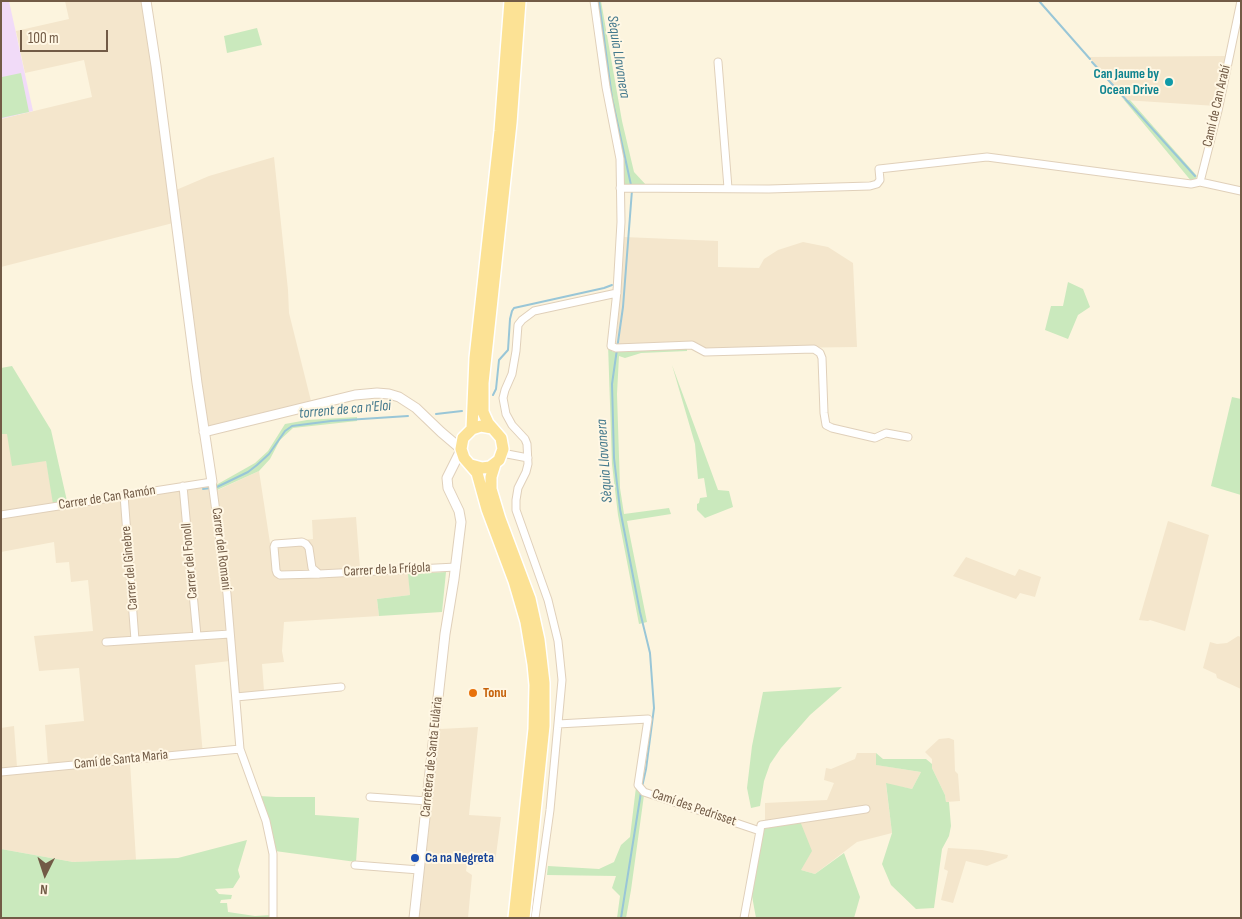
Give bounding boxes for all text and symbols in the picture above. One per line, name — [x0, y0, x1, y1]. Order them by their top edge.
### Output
water label: Sèquia Llavanera — [603, 14, 633, 100]
scale bar — [22, 20, 110, 52]
text: 100 m — [28, 29, 59, 48]
street label: Camí de Can Arabí — [1199, 63, 1235, 149]
place label: Can Jaume by Ocean Drive — [1094, 66, 1159, 98]
marker: Can Jaume by Ocean Drive — [1163, 76, 1175, 88]
water label: torrent de ca n'Eloi — [298, 397, 392, 423]
water label: Sèquia Llavanera — [593, 419, 617, 503]
street label: Carrer de Can Ramón — [57, 482, 157, 514]
street label: Carrer del Romaní — [208, 507, 234, 591]
street label: Carrer del Fonoll — [178, 522, 202, 600]
street label: Carrer del Ginebre — [118, 525, 142, 611]
street label: Carrer de la Frígola — [343, 559, 431, 581]
place label: Tonu — [483, 685, 507, 701]
marker: Tonu — [467, 687, 479, 699]
street label: Carretera de Santa Eulària — [417, 696, 447, 818]
street label: Camí de Santa Maria — [73, 747, 169, 773]
street label: Camí des Pedrisset — [650, 786, 738, 830]
north arrow — [20, 849, 70, 899]
place label: Ca na Negreta — [425, 850, 494, 866]
marker: Ca na Negreta — [409, 852, 421, 864]
text: N — [40, 881, 48, 898]

